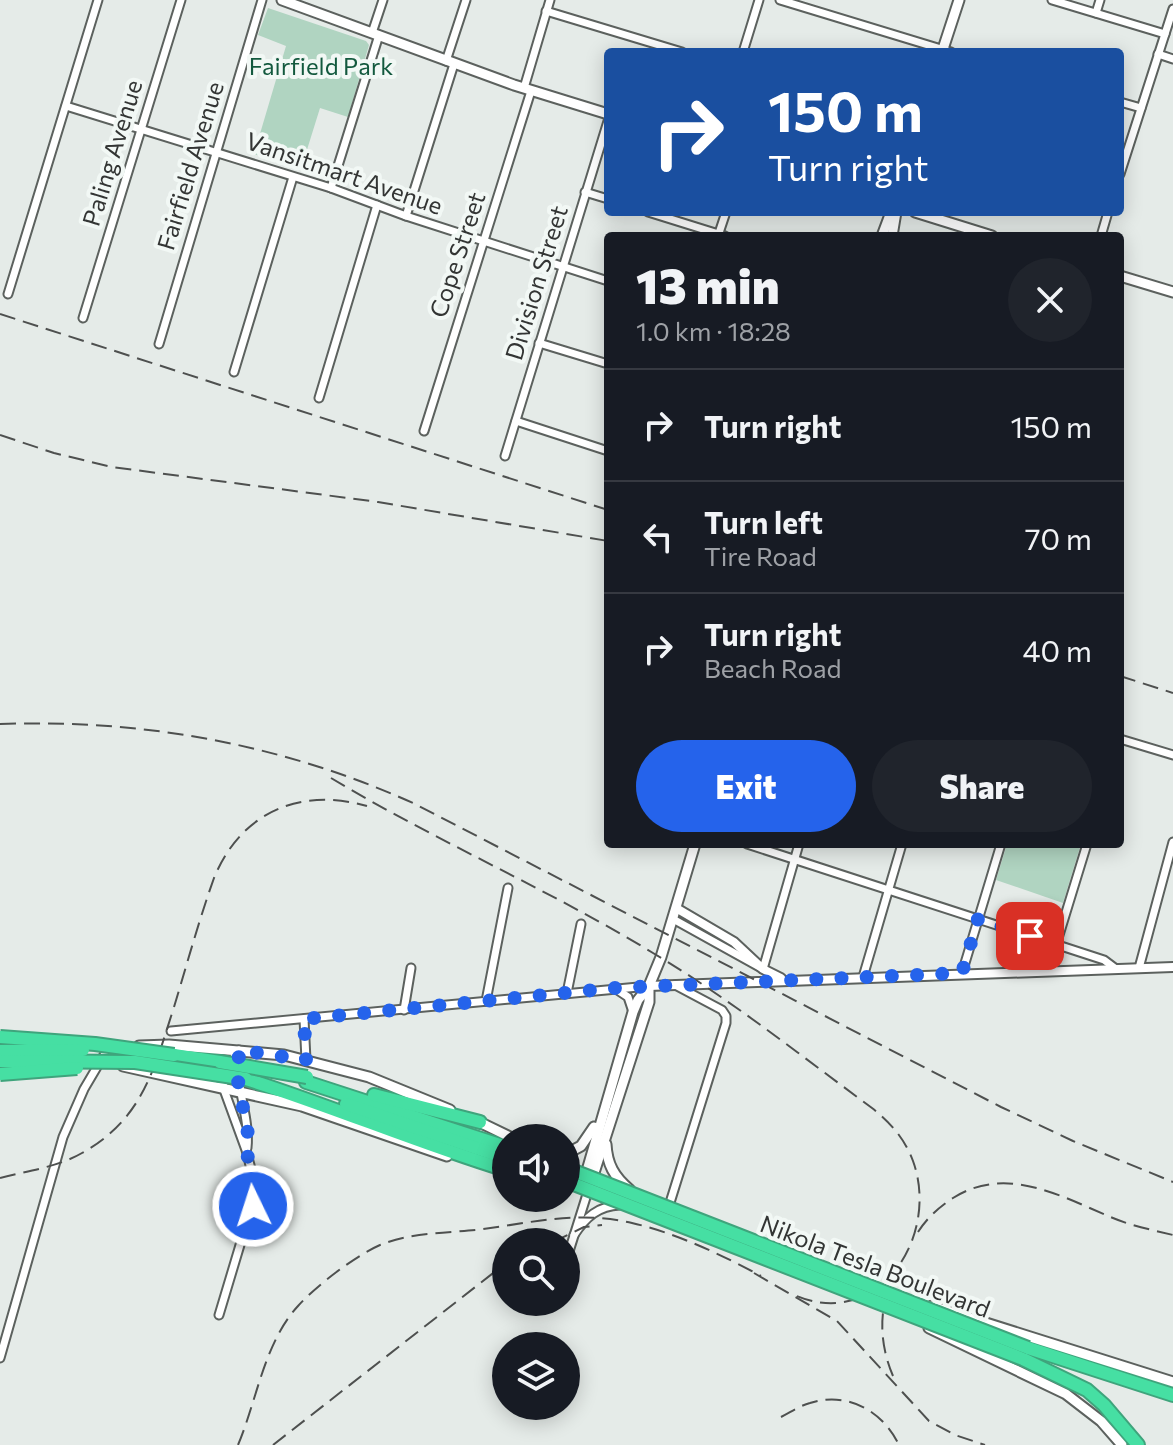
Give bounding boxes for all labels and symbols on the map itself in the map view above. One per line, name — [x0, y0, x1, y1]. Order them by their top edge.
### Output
park label: Fairfield Park — [249, 51, 393, 80]
street label: Paling Avenue — [76, 76, 148, 229]
street label: Fairfield Avenue — [150, 78, 229, 253]
street label: Vansitmart Avenue — [242, 125, 447, 220]
street label: Cope Street — [423, 188, 491, 321]
street label: Division Street — [498, 202, 573, 363]
pin — [996, 902, 1064, 970]
position arrow — [211, 1164, 295, 1248]
street label: Nikola Tesla Boulevard — [756, 1208, 995, 1323]

